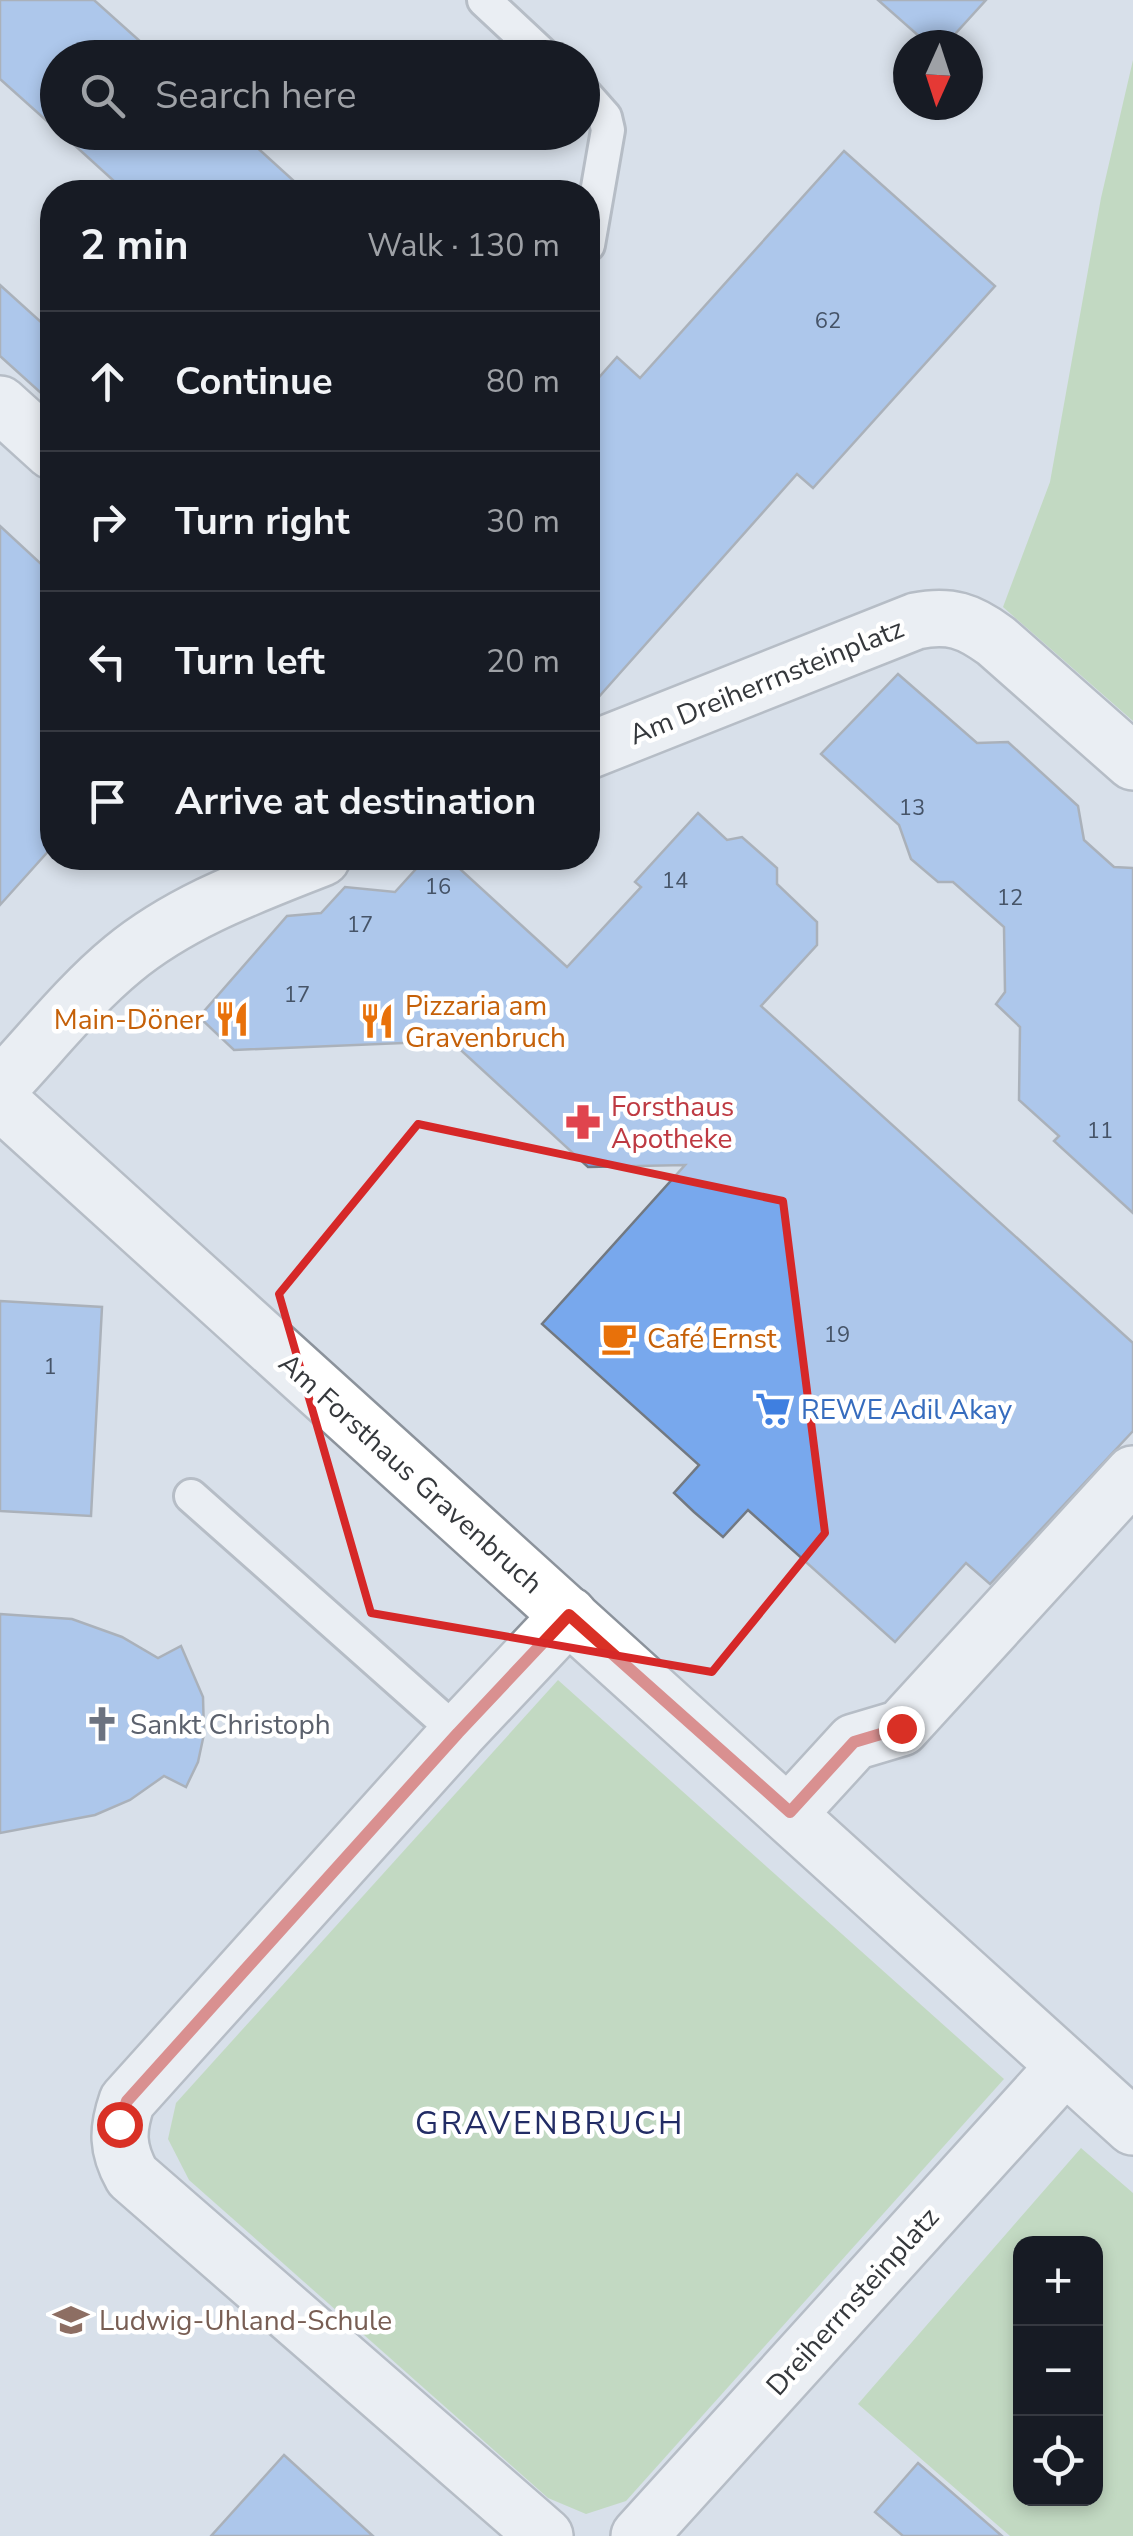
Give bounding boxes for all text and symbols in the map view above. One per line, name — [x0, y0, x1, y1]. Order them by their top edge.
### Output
north arrow — [893, 30, 983, 120]
search box — [40, 40, 600, 150]
icon: search — [75, 68, 130, 123]
text: Search here — [155, 70, 356, 121]
text: 2 min — [80, 217, 189, 274]
text: Walk · 130 m — [367, 224, 560, 267]
house number: 62 — [815, 306, 841, 336]
icon: ahead — [80, 354, 135, 409]
text: Continue — [175, 356, 333, 407]
text: 80 m — [486, 360, 560, 403]
icon: right — [80, 494, 135, 549]
text: Turn right — [175, 496, 350, 547]
text: 30 m — [486, 500, 560, 543]
street label: Am Dreiherrnsteinplatz — [623, 609, 909, 754]
icon: left — [80, 634, 135, 689]
text: Turn left — [175, 636, 325, 687]
text: 20 m — [486, 640, 560, 683]
icon: arrive — [80, 774, 135, 829]
text: Arrive at destination — [175, 776, 536, 827]
house number: 13 — [899, 793, 925, 823]
house number: 14 — [662, 866, 688, 896]
house number: 16 — [425, 872, 451, 902]
house number: 12 — [997, 883, 1023, 913]
house number: 17 — [347, 910, 373, 940]
house number: 17 — [284, 980, 310, 1010]
place label: Pizzaria am Gravenbruch — [405, 987, 566, 1057]
restaurant icon: Main-Döner — [213, 1000, 251, 1038]
place label: Main-Döner — [54, 1001, 204, 1039]
restaurant icon: Pizzaria am Gravenbruch — [358, 1002, 396, 1040]
place label: Forsthaus Apotheke — [611, 1088, 734, 1158]
pharmacy icon: Forsthaus Apotheke — [564, 1103, 602, 1141]
house number: 11 — [1087, 1116, 1113, 1146]
cafe icon: Café Ernst — [600, 1319, 638, 1357]
place label: Café Ernst — [647, 1320, 777, 1358]
house number: 19 — [824, 1320, 850, 1350]
street label: Am Forsthaus Gravenbruch — [270, 1345, 550, 1603]
house number: 1 — [43, 1352, 57, 1382]
supermarket icon: REWE Adil Akay — [754, 1390, 792, 1428]
place label: REWE Adil Akay — [801, 1391, 1013, 1429]
church icon: Sankt Christoph — [83, 1705, 121, 1743]
place label: Sankt Christoph — [130, 1706, 331, 1744]
route end — [879, 1706, 925, 1752]
route start — [97, 2102, 143, 2148]
district label: GRAVENBRUCH — [415, 2102, 685, 2145]
street label: Dreiherrnsteinplatz — [758, 2199, 948, 2404]
map controls — [1013, 2236, 1103, 2506]
button: + — [1013, 2236, 1103, 2326]
school or university icon: Ludwig-Uhland-Schule — [52, 2301, 90, 2339]
place label: Ludwig-Uhland-Schule — [99, 2302, 392, 2340]
button: − — [1013, 2326, 1103, 2416]
button: locate — [1013, 2416, 1103, 2506]

